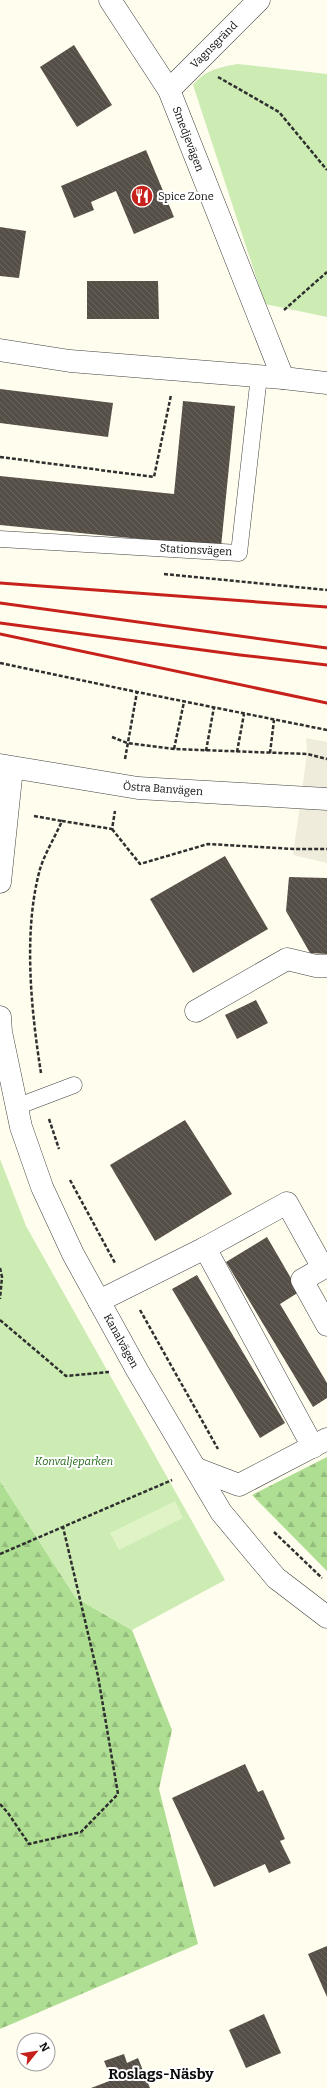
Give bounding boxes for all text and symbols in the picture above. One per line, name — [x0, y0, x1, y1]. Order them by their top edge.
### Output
street label: Vagnsgränd — [188, 19, 240, 71]
street label: Smedjevägen — [170, 105, 206, 173]
restaurant icon: Spice Zone — [129, 183, 155, 209]
place label: Spice Zone — [158, 190, 214, 203]
street label: Stationsvägen — [159, 542, 233, 558]
street label: Östra Banvägen — [123, 780, 203, 798]
street label: Kanalvägen — [101, 1312, 141, 1370]
park label: Konvaljeparken — [35, 1455, 113, 1468]
north arrow — [16, 2032, 56, 2072]
text: N — [36, 2040, 52, 2055]
district label: Roslags-Näsby — [108, 2065, 214, 2083]

